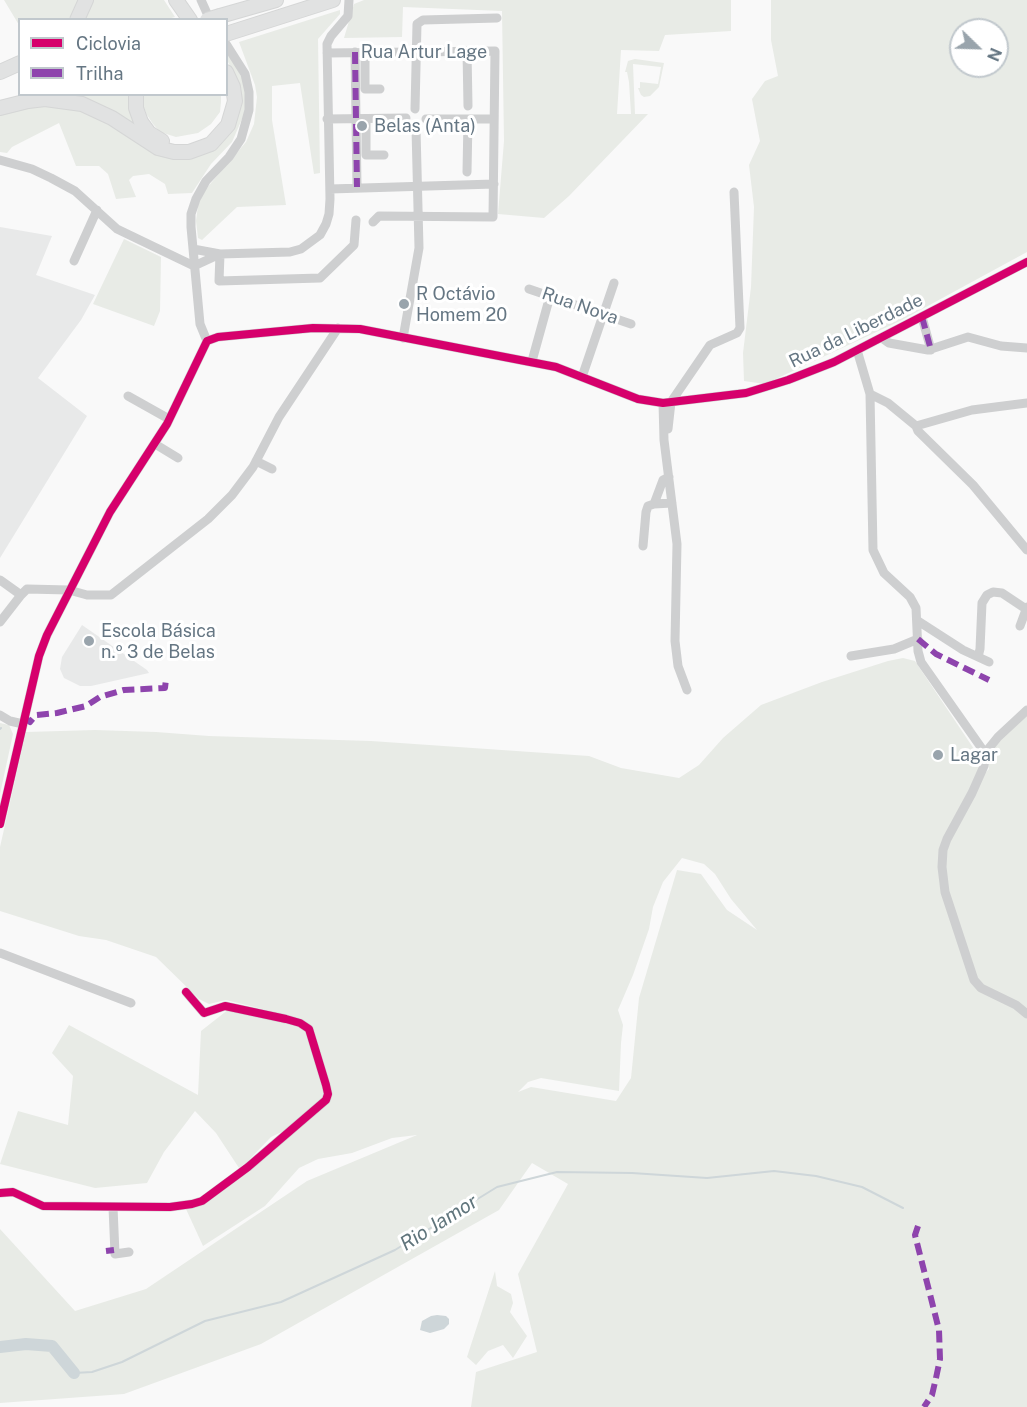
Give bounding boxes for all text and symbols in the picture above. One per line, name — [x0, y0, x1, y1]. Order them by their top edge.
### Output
legend — [18, 18, 228, 96]
north arrow — [949, 18, 1009, 78]
text: Ciclovia — [76, 33, 141, 54]
street label: Rua Artur Lage — [361, 41, 487, 63]
text: N — [983, 45, 1005, 64]
text: Trilha — [76, 63, 123, 84]
place label: Belas (Anta) — [374, 115, 476, 137]
marker: Belas (Anta) — [355, 119, 369, 133]
place label: R Octávio Homem 20 — [416, 283, 507, 326]
street label: Rua Nova — [539, 283, 621, 329]
street label: Rua da Liberdade — [786, 289, 926, 373]
marker: R Octávio Homem 20 — [397, 297, 411, 311]
place label: Escola Básica n.º 3 de Belas — [101, 620, 216, 662]
marker: Escola Básica n.º 3 de Belas — [82, 634, 96, 648]
place label: Lagar — [950, 744, 998, 766]
marker: Lagar — [931, 748, 945, 762]
water label: Rio Jamor — [396, 1190, 482, 1256]

